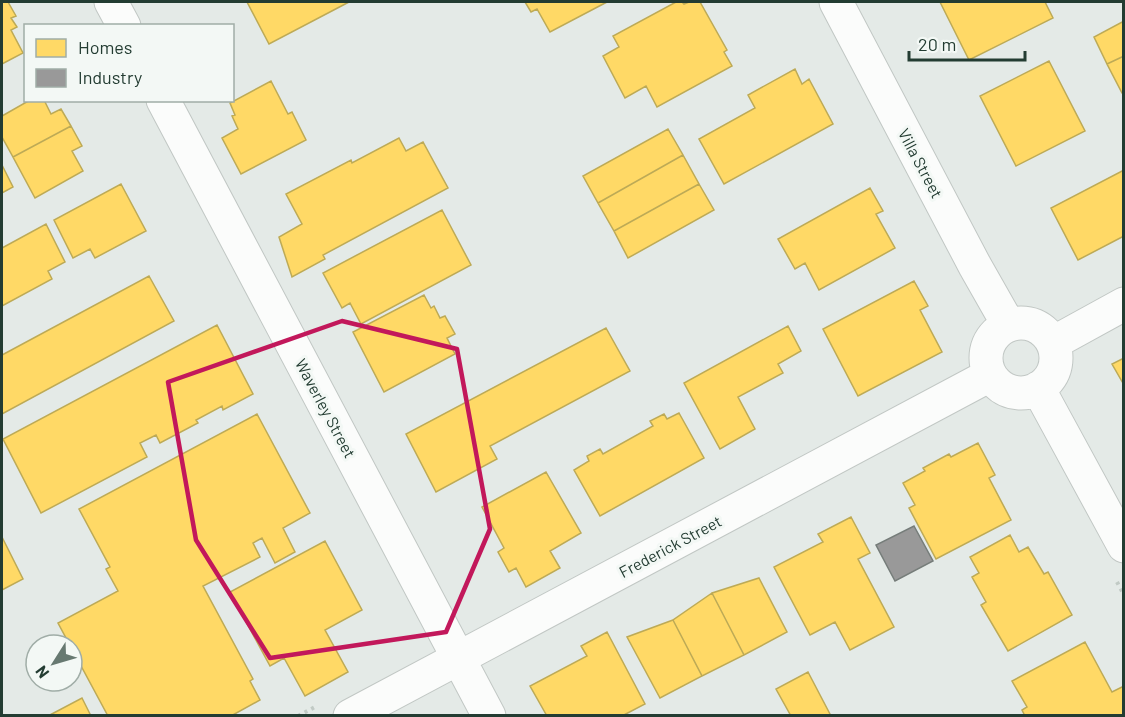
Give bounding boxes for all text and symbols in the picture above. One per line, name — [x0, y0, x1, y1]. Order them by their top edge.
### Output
legend — [24, 24, 234, 102]
scale bar — [909, 24, 1024, 62]
text: 20 m — [918, 33, 956, 55]
text: Homes — [78, 36, 132, 58]
text: Industry — [78, 66, 142, 88]
street label: Villa Street — [895, 125, 947, 201]
street label: Waverley Street — [292, 355, 360, 461]
street label: Frederick Street — [615, 511, 725, 581]
north arrow — [24, 633, 84, 693]
text: N — [31, 662, 52, 682]

